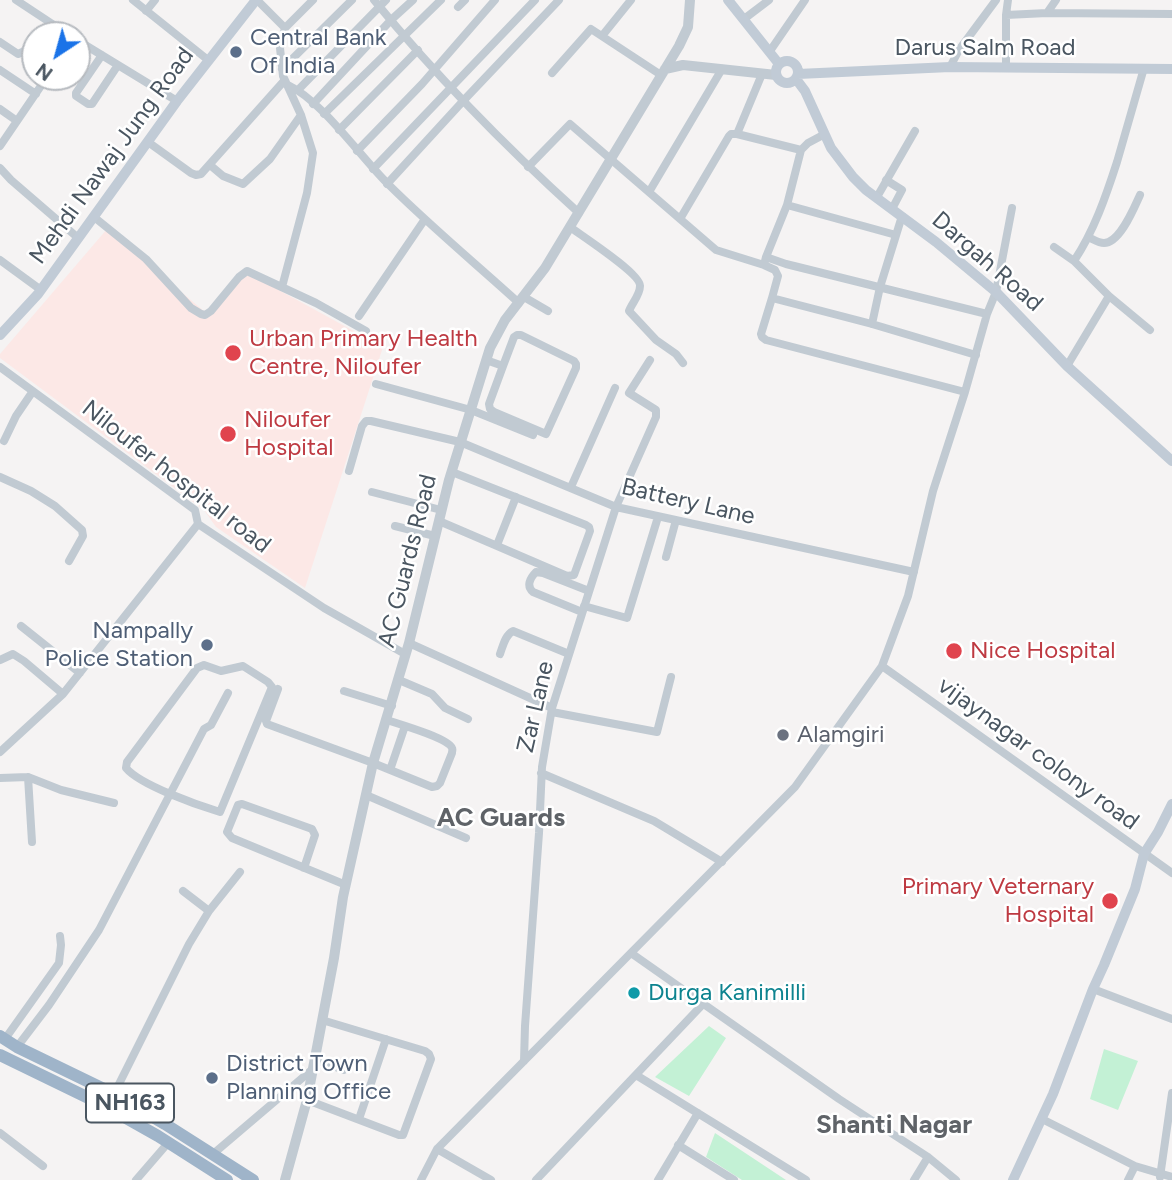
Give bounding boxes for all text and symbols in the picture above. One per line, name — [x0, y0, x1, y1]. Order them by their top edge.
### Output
north arrow — [21, 21, 91, 91]
place label: Central Bank Of India — [250, 24, 386, 80]
street label: Darus Salm Road — [894, 34, 1076, 62]
street label: Mehdi Nawaj Jung Road — [24, 42, 200, 270]
marker: Central Bank Of India — [228, 44, 244, 60]
street label: Dargah Road — [926, 206, 1048, 318]
place label: Urban Primary Health Centre, Niloufer — [249, 325, 478, 381]
marker: Urban Primary Health Centre, Niloufer — [223, 343, 243, 363]
street label: Niloufer hospital road — [76, 394, 276, 560]
place label: Niloufer Hospital — [244, 406, 333, 462]
marker: Niloufer Hospital — [218, 424, 238, 444]
street label: AC Guards Road — [373, 471, 443, 651]
street label: Battery Lane — [619, 473, 757, 531]
place label: Nampally Police Station — [45, 617, 193, 673]
marker: Nampally Police Station — [199, 637, 215, 653]
place label: Nice Hospital — [970, 637, 1116, 665]
marker: Nice Hospital — [944, 641, 964, 661]
street label: Zar Lane — [512, 659, 560, 755]
street label: vijaynagar colony road — [932, 671, 1144, 837]
place label: Alamgiri — [797, 721, 885, 749]
marker: Alamgiri — [775, 727, 791, 743]
district label: AC Guards — [437, 802, 565, 834]
place label: Primary Veternary Hospital — [902, 873, 1094, 929]
marker: Primary Veternary Hospital — [1100, 891, 1120, 911]
place label: Durga Kanimilli — [648, 979, 806, 1007]
marker: Durga Kanimilli — [626, 985, 642, 1001]
place label: District Town Planning Office — [226, 1050, 391, 1106]
marker: District Town Planning Office — [204, 1070, 220, 1086]
road number: NH163 — [86, 1084, 174, 1122]
district label: Shanti Nagar — [816, 1109, 972, 1141]

